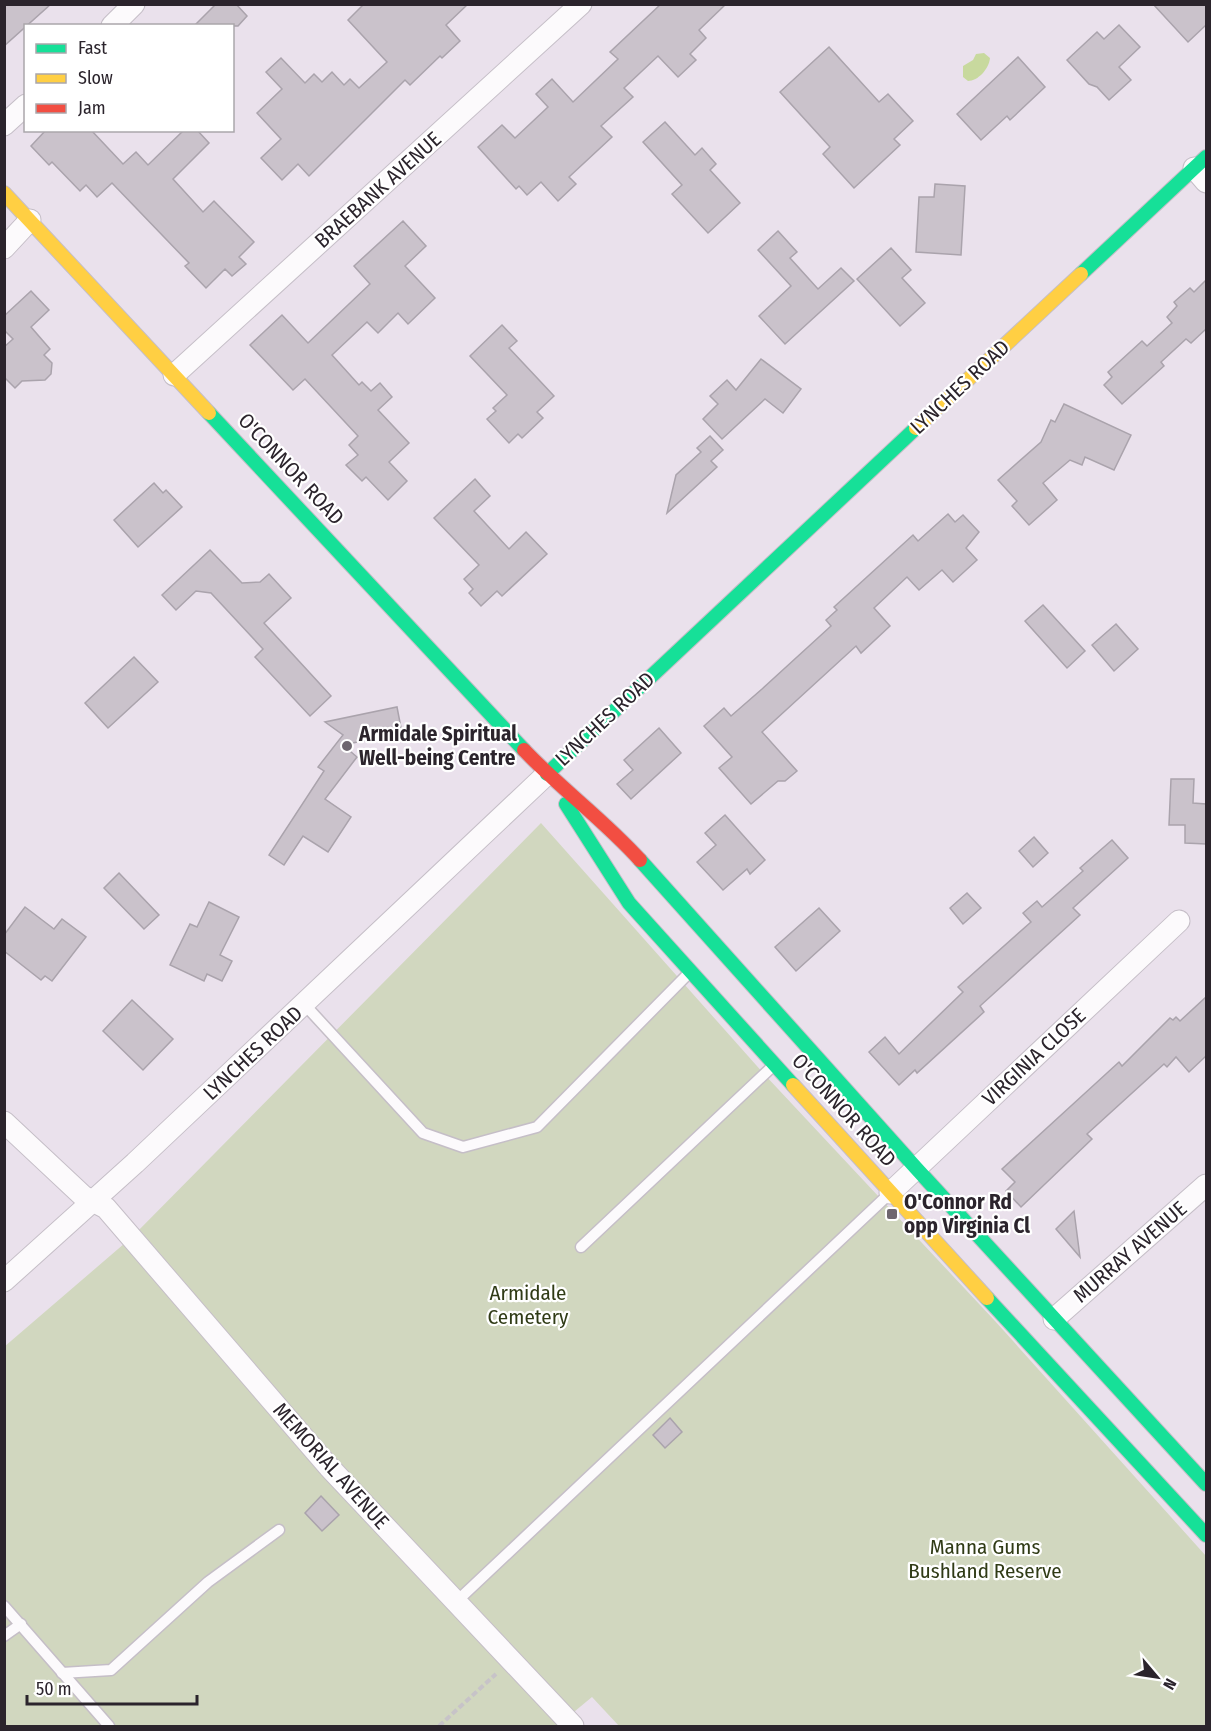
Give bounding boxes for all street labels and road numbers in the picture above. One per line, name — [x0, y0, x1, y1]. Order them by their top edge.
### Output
street label: BRAEBANK AVENUE — [309, 126, 447, 254]
street label: LYNCHES ROAD — [905, 334, 1015, 440]
street label: O'CONNOR ROAD — [233, 408, 349, 530]
street label: LYNCHES ROAD — [550, 666, 660, 772]
street label: LYNCHES ROAD — [198, 1000, 308, 1106]
street label: VIRGINIA CLOSE — [977, 1002, 1091, 1111]
street label: O'CONNOR ROAD — [786, 1048, 902, 1172]
street label: MURRAY AVENUE — [1068, 1196, 1192, 1308]
street label: MEMORIAL AVENUE — [267, 1397, 395, 1535]

